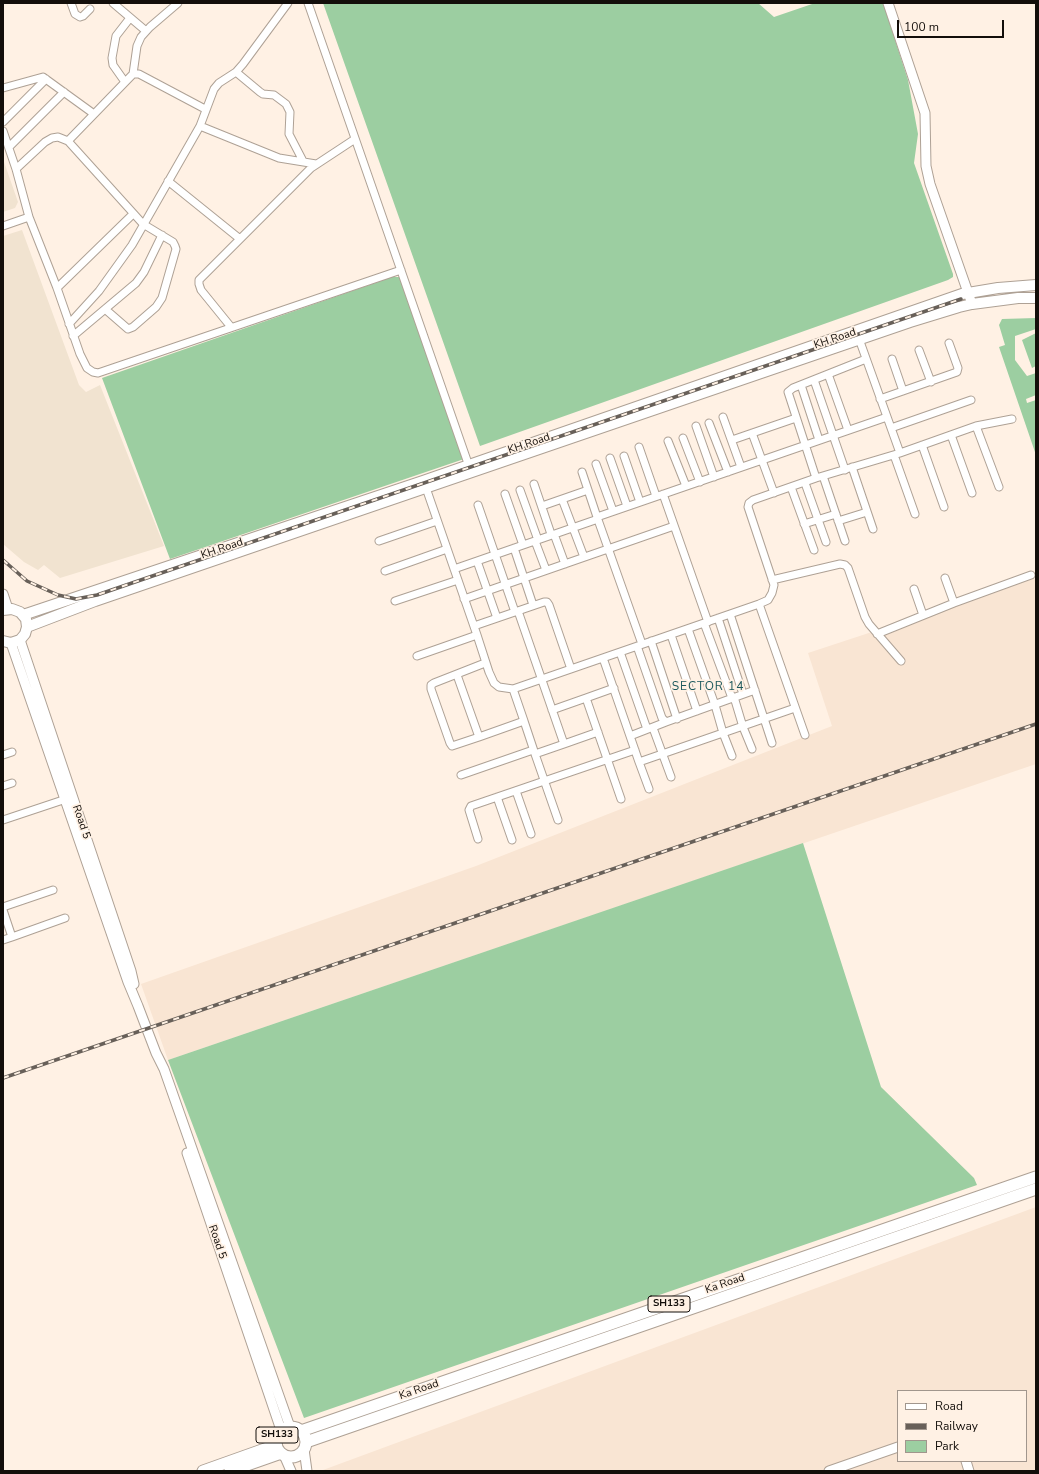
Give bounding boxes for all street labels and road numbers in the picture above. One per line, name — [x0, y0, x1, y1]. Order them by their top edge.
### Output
street label: KH Road — [812, 326, 858, 352]
street label: KH Road — [506, 431, 552, 457]
street label: KH Road — [199, 536, 245, 562]
street label: Road 5 — [69, 803, 93, 841]
street label: Road 5 — [205, 1223, 229, 1261]
street label: Ka Road — [703, 1271, 747, 1297]
road number: SH133 — [648, 1296, 690, 1312]
street label: Ka Road — [397, 1377, 441, 1403]
road number: SH133 — [256, 1427, 298, 1443]

